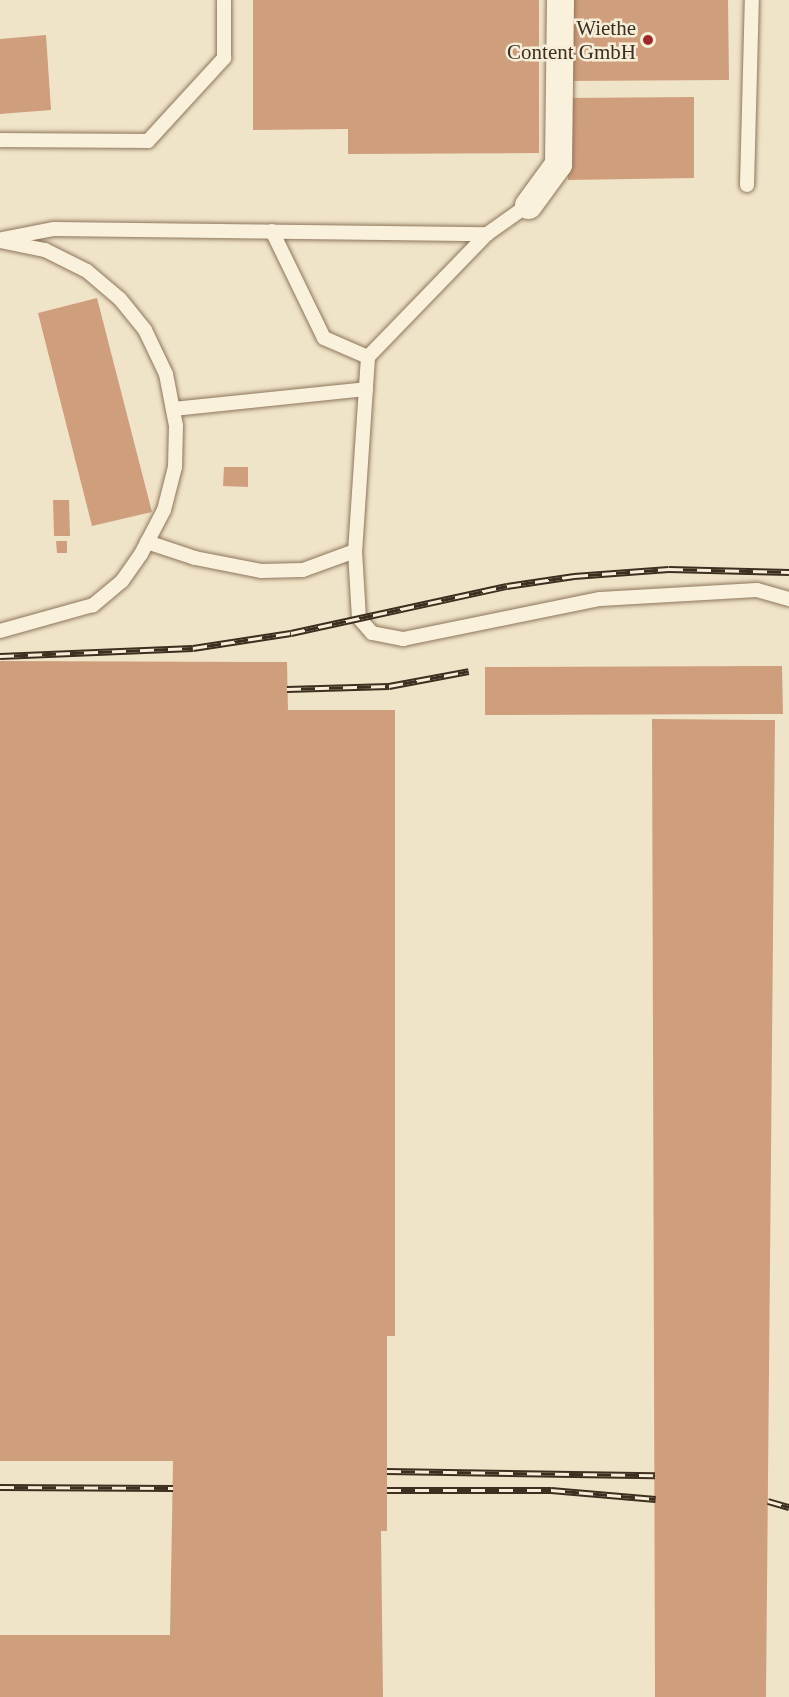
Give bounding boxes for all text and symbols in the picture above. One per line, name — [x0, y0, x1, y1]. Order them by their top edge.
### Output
place label: Wiethe Content GmbH — [507, 15, 636, 65]
marker: Wiethe Content GmbH — [641, 33, 655, 47]

